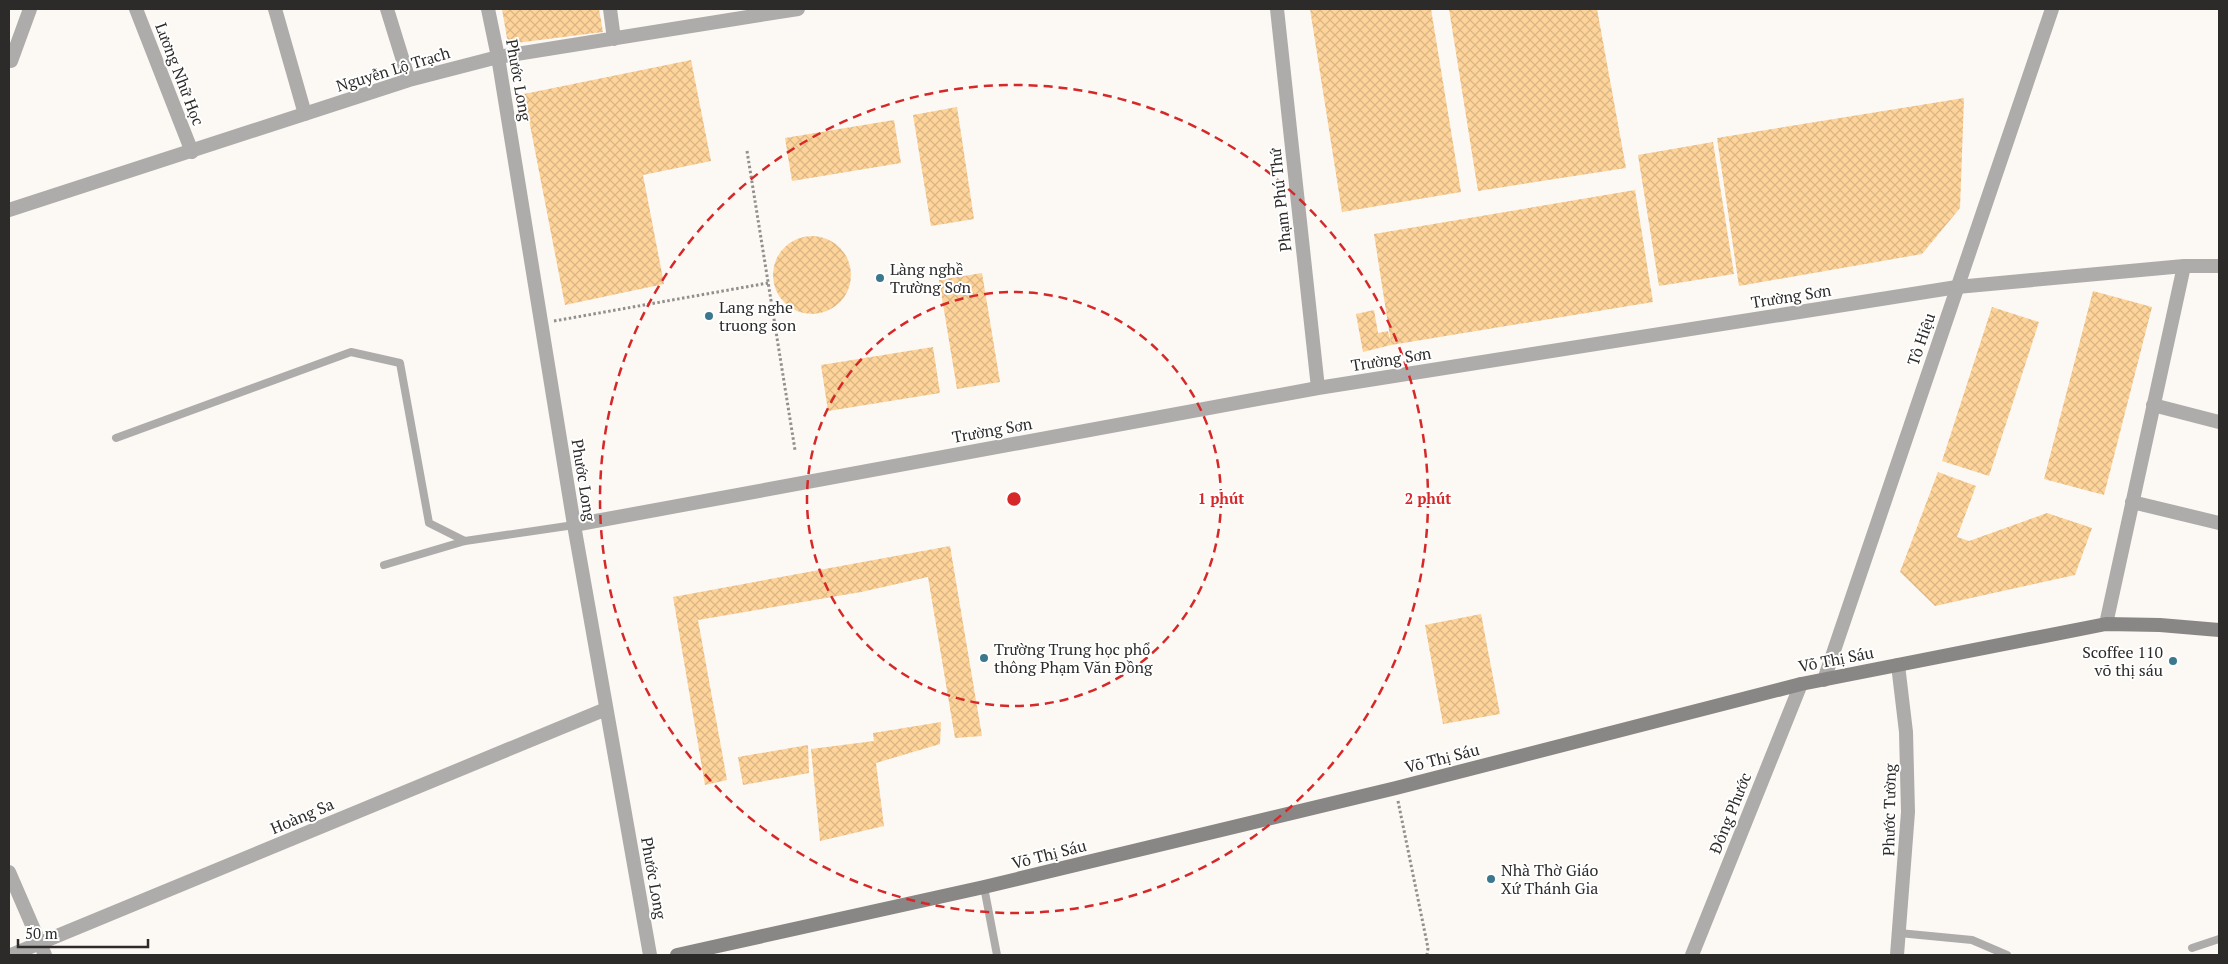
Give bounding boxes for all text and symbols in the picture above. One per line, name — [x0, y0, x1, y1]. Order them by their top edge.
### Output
street label: Lương Nhữ Học — [150, 19, 210, 129]
street label: Phước Long — [501, 37, 537, 123]
street label: Nguyễn Lộ Trạch — [333, 41, 453, 97]
street label: Phạm Phú Thứ — [1264, 146, 1296, 253]
place label: Làng nghề Trường Sơn — [890, 258, 972, 298]
marker: Làng nghề Trường Sơn — [874, 272, 886, 284]
street label: Trường Sơn — [1749, 279, 1833, 313]
place label: Lang nghe truong son — [719, 296, 797, 336]
marker: Lang nghe truong son — [703, 310, 715, 322]
street label: Tô Hiệu — [1902, 310, 1940, 368]
street label: Trường Sơn — [1349, 342, 1433, 376]
street label: Trường Sơn — [950, 412, 1034, 448]
street label: Phước Long — [567, 437, 601, 523]
text: 1 phút — [1198, 488, 1244, 508]
text: 2 phút — [1405, 488, 1451, 508]
centre of rings — [1005, 490, 1023, 508]
place label: Trường Trung học phổ thông Phạm Văn Đồng — [994, 638, 1153, 678]
street label: Võ Thị Sáu — [1797, 641, 1875, 677]
place label: Scoffee 110 võ thị sáu — [2082, 641, 2163, 681]
marker: Trường Trung học phổ thông Phạm Văn Đồng — [978, 652, 990, 664]
marker: Scoffee 110 võ thị sáu — [2167, 655, 2179, 667]
street label: Võ Thị Sáu — [1402, 738, 1482, 778]
street label: Phước Tường — [1877, 763, 1901, 856]
street label: Đông Phước — [1704, 769, 1756, 857]
street label: Hoàng Sa — [267, 793, 337, 839]
street label: Võ Thị Sáu — [1009, 834, 1089, 874]
street label: Phước Long — [636, 835, 672, 921]
place label: Nhà Thờ Giáo Xứ Thánh Gia — [1501, 859, 1599, 899]
marker: Nhà Thờ Giáo Xứ Thánh Gia — [1485, 873, 1497, 885]
scale bar — [18, 916, 148, 948]
text: 50 m — [25, 923, 58, 943]

